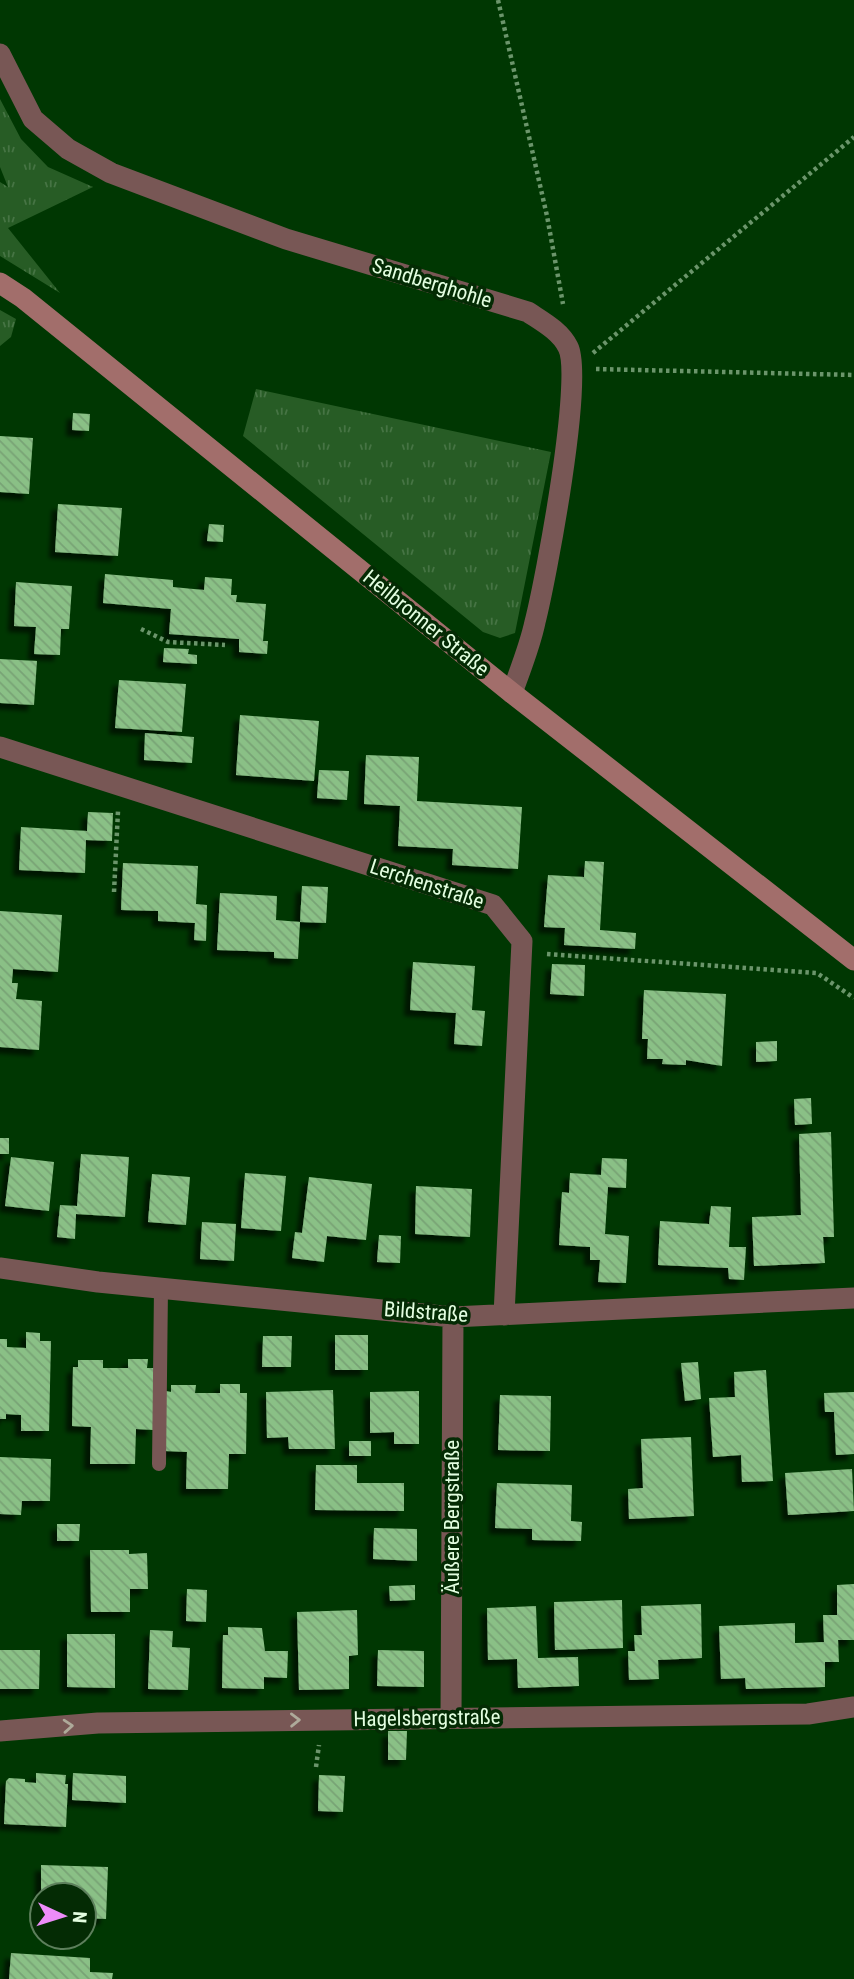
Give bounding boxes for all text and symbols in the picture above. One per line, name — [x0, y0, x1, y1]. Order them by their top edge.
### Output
street label: Sandberghohle — [369, 253, 495, 313]
street label: Heilbronner Straße — [358, 565, 494, 681]
street label: Lerchenstraße — [367, 854, 487, 914]
street label: Bildstraße — [383, 1297, 469, 1327]
street label: Äußere Bergstraße — [440, 1440, 464, 1594]
street label: Hagelsbergstraße — [353, 1705, 501, 1731]
one-way arrow — [291, 1712, 301, 1728]
one-way arrow — [63, 1719, 74, 1734]
north arrow — [28, 1881, 98, 1951]
text: N — [68, 1911, 91, 1924]

